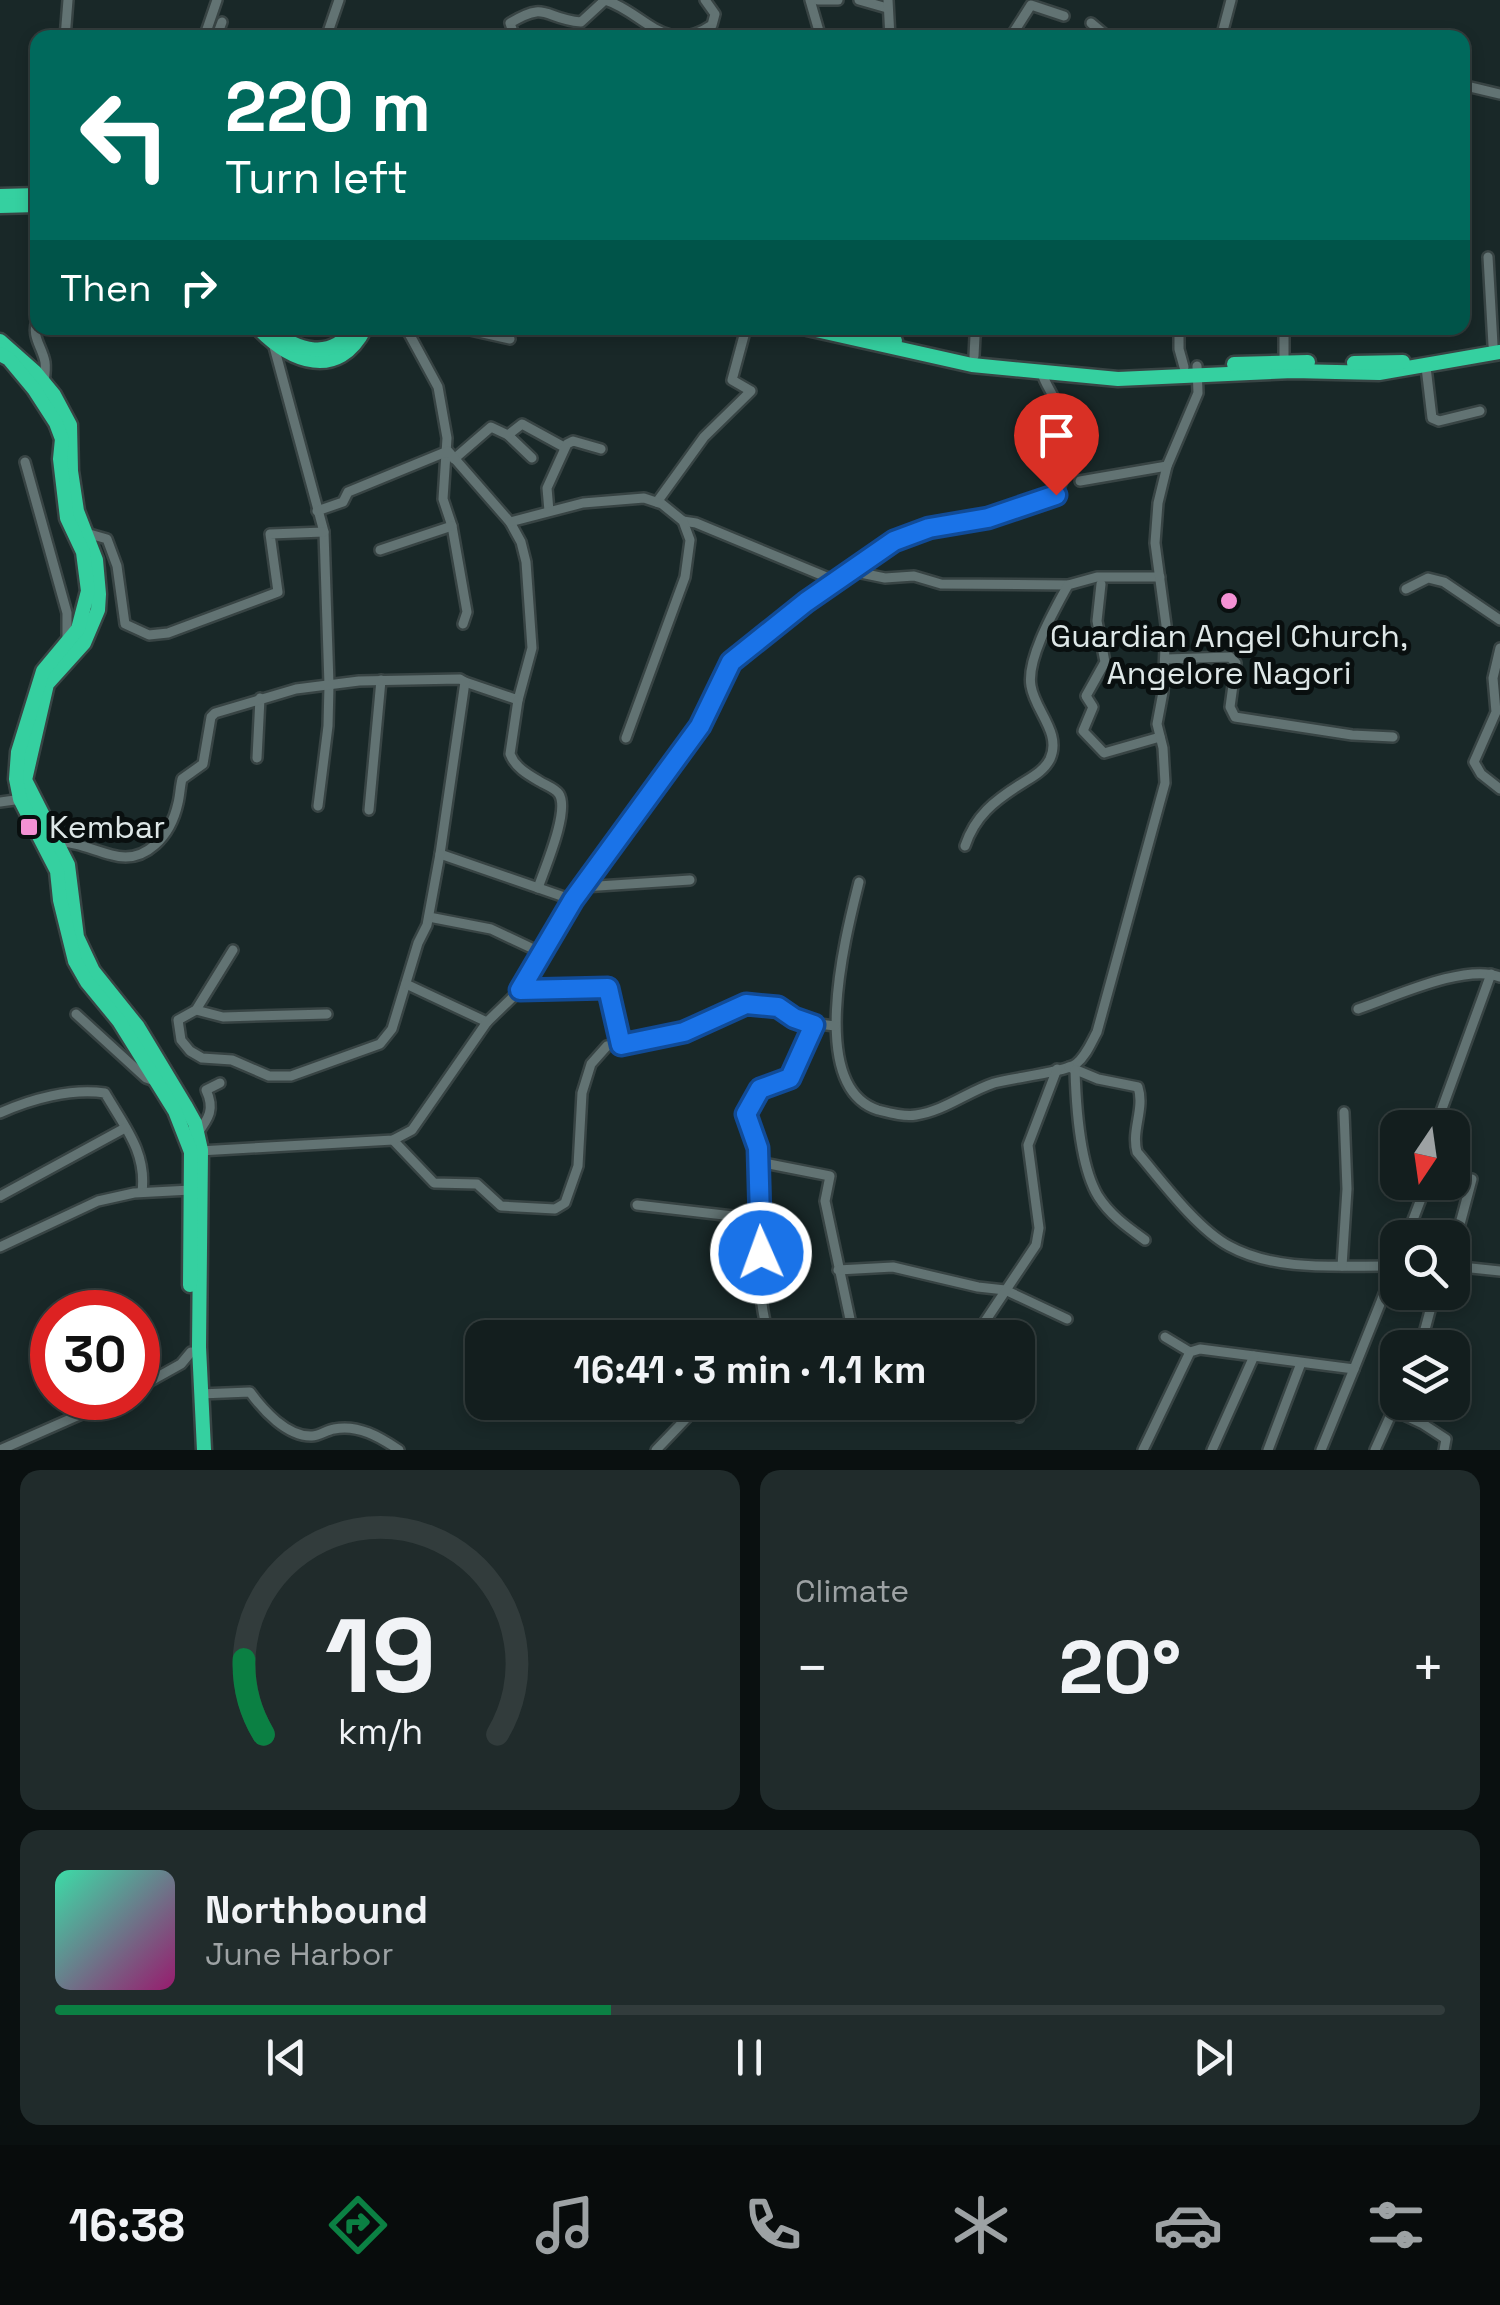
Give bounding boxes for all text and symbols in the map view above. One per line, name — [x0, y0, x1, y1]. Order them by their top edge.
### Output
text: 220 m — [225, 62, 431, 151]
icon: left — [60, 70, 190, 200]
text: Turn left — [225, 149, 408, 206]
icon: right — [171, 260, 226, 315]
text: Then — [60, 264, 151, 312]
pin — [1014, 393, 1099, 496]
icon: arrive — [1029, 408, 1084, 463]
marker: Guardian Angel Church, Angelore Nagori — [1218, 590, 1240, 612]
place label: Guardian Angel Church, Angelore Nagori — [1050, 616, 1408, 693]
place label: Kembar — [49, 807, 165, 847]
marker: Kembar — [18, 816, 40, 838]
north arrow — [1380, 1110, 1470, 1200]
map controls — [1380, 1110, 1470, 1420]
position arrow — [709, 1201, 813, 1305]
button: search — [1380, 1220, 1470, 1310]
speed limit sign: 30 — [30, 1290, 160, 1420]
button: layers — [1380, 1330, 1470, 1420]
text: 16:41 · 3 min · 1.1 km — [573, 1346, 927, 1394]
text: Climate — [795, 1571, 909, 1611]
text: 19 — [324, 1590, 436, 1722]
text: 20° — [1059, 1619, 1181, 1715]
text: − — [795, 1633, 829, 1703]
text: + — [1411, 1633, 1445, 1703]
text: km/h — [337, 1709, 423, 1754]
text: Northbound — [205, 1886, 428, 1934]
text: June Harbor — [205, 1934, 393, 1974]
icon: previous — [259, 2030, 314, 2085]
icon: pause — [722, 2030, 777, 2085]
icon: next — [1186, 2030, 1241, 2085]
icon: directions — [323, 2190, 393, 2260]
icon: music — [530, 2190, 600, 2260]
icon: phone — [738, 2190, 808, 2260]
icon: climate — [946, 2190, 1016, 2260]
icon: car — [1153, 2190, 1223, 2260]
icon: filters — [1361, 2190, 1431, 2260]
text: 16:38 — [69, 2197, 185, 2254]

